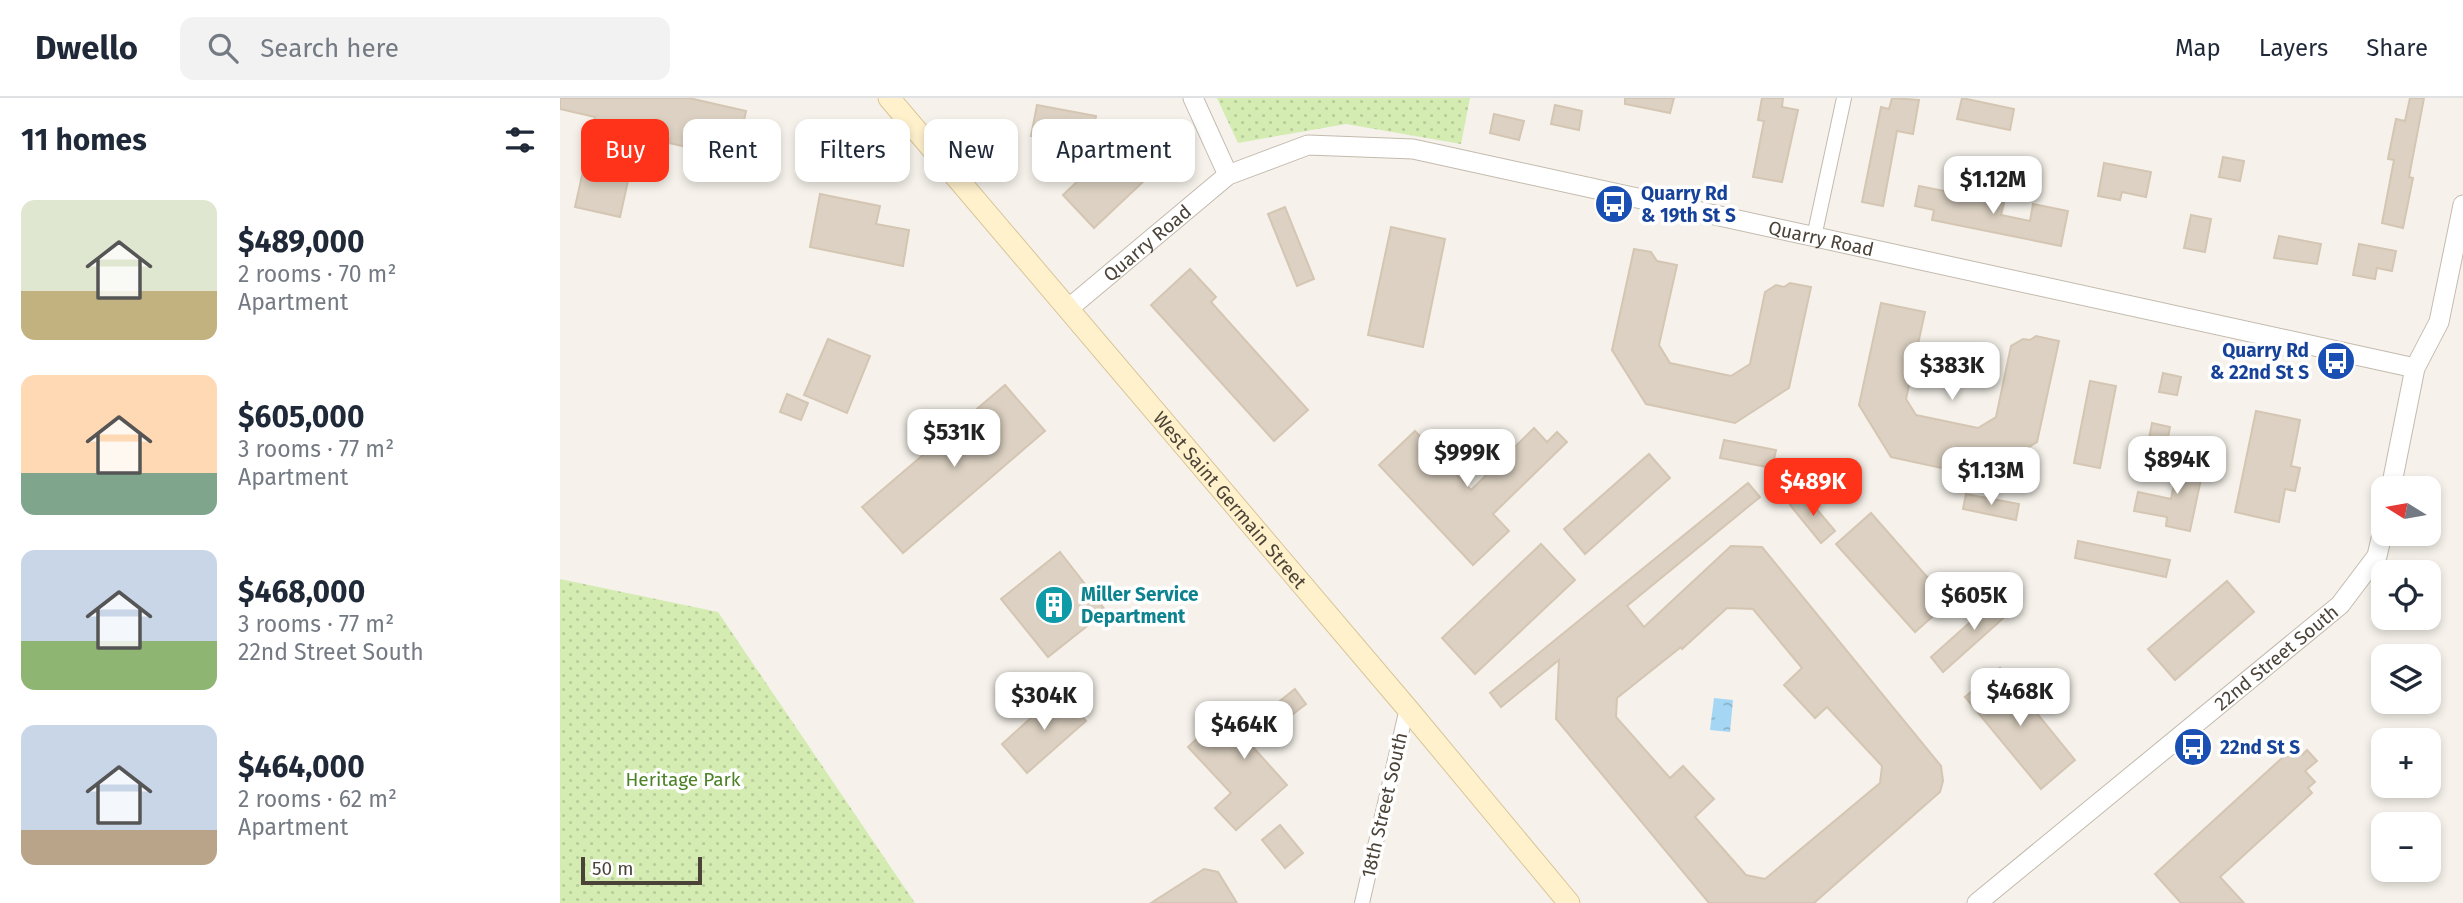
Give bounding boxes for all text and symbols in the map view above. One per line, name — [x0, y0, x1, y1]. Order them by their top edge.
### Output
search box — [180, 17, 670, 80]
text: Dwello — [35, 28, 138, 68]
icon: search — [204, 29, 242, 67]
text: Search here — [260, 33, 399, 64]
text: Map — [2175, 34, 2221, 62]
text: Layers — [2259, 34, 2328, 62]
text: Share — [2366, 34, 2428, 62]
chip: Buy — [581, 119, 669, 182]
chip: Rent — [683, 119, 781, 182]
chip: Filters — [795, 119, 910, 182]
chip: New — [924, 119, 1018, 182]
chip: Apartment — [1032, 119, 1195, 182]
icon: filters — [501, 121, 539, 159]
text: 11 homes — [21, 122, 147, 158]
pin: $1.12M — [1936, 156, 2050, 216]
text: $1.12M — [1960, 165, 2026, 193]
place label: Quarry Rd & 19th St S — [1641, 182, 1736, 227]
bus stop icon: Quarry Rd & 19th St S — [1593, 183, 1635, 225]
street label: Quarry Road — [1099, 200, 1196, 287]
street label: Quarry Road — [1766, 216, 1876, 261]
text: $489,000 — [238, 224, 365, 260]
icon: home — [77, 228, 161, 312]
text: 2 rooms · 70 m² — [238, 260, 396, 288]
text: Apartment — [238, 288, 348, 316]
place label: Quarry Rd & 22nd St S — [2210, 339, 2309, 384]
bus stop icon: Quarry Rd & 22nd St S — [2315, 340, 2357, 382]
pin: $383K — [1903, 342, 2001, 402]
text: $383K — [1920, 351, 1984, 379]
text: $605,000 — [238, 399, 364, 435]
icon: home — [77, 403, 161, 487]
street label: West Saint Germain Street — [1148, 407, 1311, 593]
pin: $531K — [905, 410, 1003, 469]
text: $531K — [923, 418, 985, 446]
pin: $999K — [1418, 430, 1516, 489]
text: 3 rooms · 77 m² — [238, 435, 394, 463]
pin: $894K — [2128, 436, 2226, 496]
text: $999K — [1434, 438, 1500, 466]
text: $894K — [2144, 445, 2210, 473]
pin: $1.13M — [1934, 448, 2048, 507]
text: $1.13M — [1958, 456, 2024, 484]
pin: $489K — [1764, 458, 1862, 518]
text: Apartment — [238, 463, 348, 491]
text: $489K — [1780, 467, 1846, 495]
north arrow — [2371, 476, 2441, 546]
map controls — [2371, 476, 2441, 882]
button: locate — [2371, 560, 2441, 630]
pin: $605K — [1925, 573, 2023, 632]
text: $468,000 — [238, 574, 365, 610]
icon: home — [77, 578, 161, 662]
text: $605K — [1941, 581, 2007, 609]
place label: Miller Service Department — [1081, 583, 1198, 628]
building icon: Miller Service Department — [1033, 584, 1075, 626]
street label: 22nd Street South — [2210, 600, 2343, 715]
text: 3 rooms · 77 m² — [238, 610, 394, 638]
text: 22nd Street South — [238, 638, 424, 666]
button: layers — [2371, 644, 2441, 714]
pin: $468K — [1971, 668, 2069, 728]
pin: $304K — [995, 672, 1093, 732]
text: $468K — [1987, 677, 2053, 705]
text: $304K — [1011, 681, 1077, 709]
pin: $464K — [1195, 702, 1293, 761]
text: $464K — [1211, 710, 1277, 738]
bus stop icon: 22nd St S — [2172, 726, 2214, 768]
button: + — [2371, 728, 2441, 798]
street label: 18th Street South — [1357, 730, 1412, 880]
place label: 22nd St S — [2220, 736, 2300, 759]
text: $464,000 — [238, 749, 365, 785]
icon: home — [77, 753, 161, 837]
park label: Heritage Park — [625, 768, 741, 791]
text: 2 rooms · 62 m² — [238, 785, 397, 813]
button: − — [2371, 812, 2441, 882]
text: Apartment — [238, 813, 348, 841]
scale bar — [581, 854, 702, 886]
text: 50 m — [592, 857, 633, 880]

